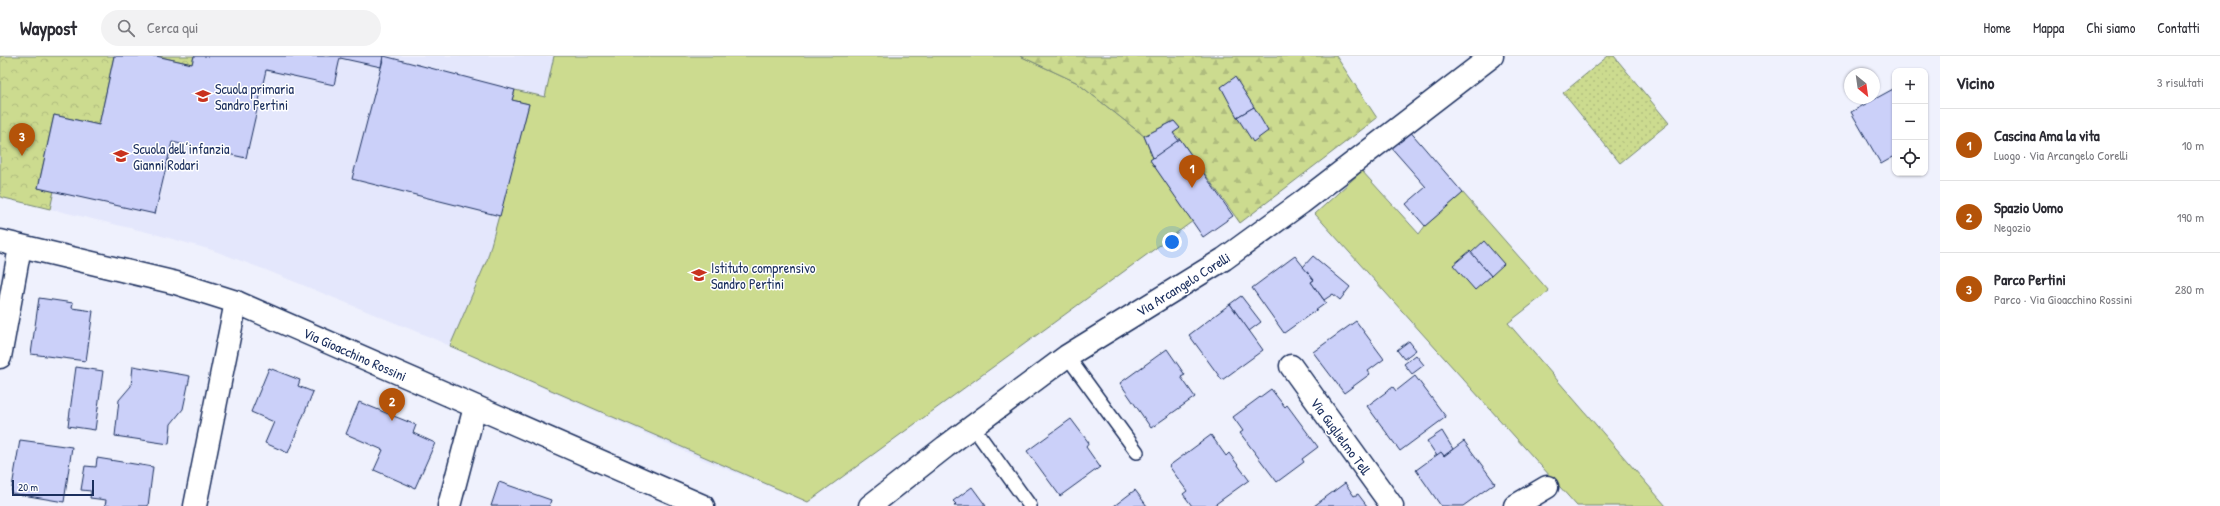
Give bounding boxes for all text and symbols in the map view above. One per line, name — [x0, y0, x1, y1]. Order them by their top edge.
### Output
search box — [101, 10, 381, 46]
text: Waypost — [20, 15, 77, 41]
icon: search — [115, 17, 137, 39]
text: Cerca qui — [147, 17, 198, 38]
text: Home — [1984, 18, 2011, 37]
text: Mappa — [2033, 18, 2064, 37]
text: Chi siamo — [2086, 18, 2135, 37]
text: Contatti — [2157, 18, 2200, 37]
north arrow — [1844, 68, 1880, 104]
map controls — [1892, 68, 1928, 176]
button: + — [1892, 68, 1928, 104]
text: Vicino — [1956, 71, 1994, 94]
text: 3 risultati — [2157, 73, 2204, 91]
place label: Scuola primaria Sandro Pertini — [215, 79, 295, 114]
school or university icon: Scuola primaria Sandro Pertini — [194, 87, 212, 105]
button: − — [1892, 104, 1928, 140]
pin: 3 — [9, 123, 35, 156]
text: Cascina Ama la vita — [1994, 125, 2100, 146]
text: 1 — [1967, 136, 1971, 154]
text: 10 m — [2182, 136, 2204, 154]
place label: Scuola dell’infanzia Gianni Rodari — [133, 139, 230, 174]
button: locate — [1892, 140, 1928, 176]
text: Luogo · Via Arcangelo Corelli — [1994, 146, 2128, 164]
school or university icon: Scuola dell’infanzia Gianni Rodari — [112, 147, 130, 165]
pin: 1 — [1179, 155, 1205, 188]
text: Spazio Uomo — [1994, 197, 2063, 218]
text: 2 — [1966, 208, 1972, 226]
text: 190 m — [2177, 208, 2204, 226]
text: Negozio — [1994, 218, 2031, 236]
your location — [1162, 232, 1182, 252]
street label: Via Arcangelo Corelli — [1133, 248, 1234, 321]
place label: Istituto comprensivo Sandro Pertini — [711, 258, 816, 293]
school or university icon: Istituto comprensivo Sandro Pertini — [690, 266, 708, 284]
text: Parco Pertini — [1994, 269, 2066, 290]
text: 3 — [1966, 280, 1972, 298]
text: 280 m — [2175, 280, 2204, 298]
text: Parco · Via Gioacchino Rossini — [1994, 290, 2132, 308]
street label: Via Gioacchino Rossini — [300, 323, 410, 385]
pin: 2 — [379, 388, 405, 421]
street label: Via Guglielmo Tell — [1306, 394, 1376, 480]
scale bar — [12, 478, 94, 497]
text: 20 m — [18, 480, 38, 494]

